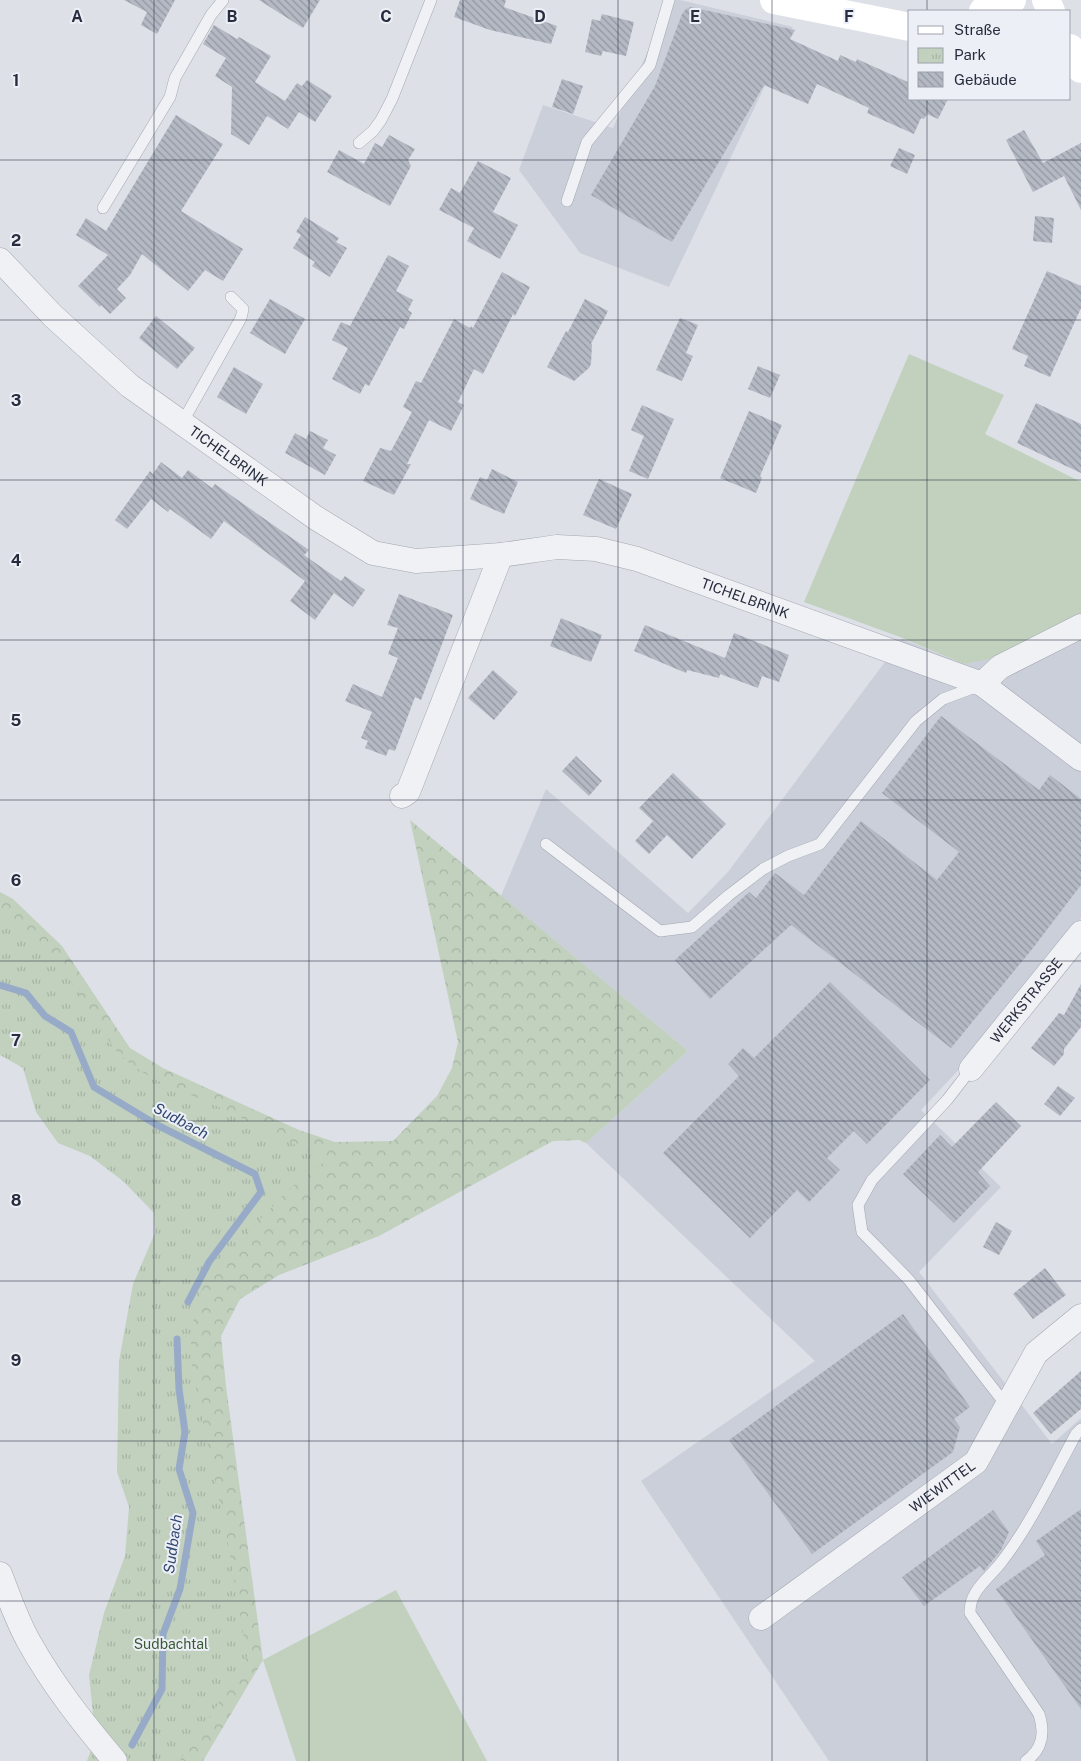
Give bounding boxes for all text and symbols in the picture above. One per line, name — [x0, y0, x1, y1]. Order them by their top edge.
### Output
text: A — [71, 7, 83, 26]
text: B — [227, 7, 238, 26]
text: C — [380, 7, 392, 26]
text: D — [534, 7, 546, 26]
text: E — [690, 7, 700, 26]
text: F — [844, 7, 854, 26]
legend — [908, 10, 1071, 100]
text: Straße — [954, 21, 1001, 38]
text: Park — [954, 46, 986, 63]
text: 1 — [13, 71, 19, 90]
text: Gebäude — [954, 71, 1017, 88]
text: 2 — [11, 231, 21, 250]
text: 3 — [11, 391, 21, 410]
street label: TICHELBRINK — [186, 423, 271, 490]
text: 4 — [11, 551, 22, 570]
street label: TICHELBRINK — [699, 575, 792, 622]
text: 5 — [11, 711, 22, 730]
text: 6 — [11, 871, 21, 890]
street label: WERKSTRASSE — [987, 955, 1066, 1046]
text: 7 — [11, 1031, 21, 1050]
water label: Sudbach — [151, 1099, 212, 1142]
text: 8 — [11, 1191, 22, 1210]
text: 9 — [11, 1351, 21, 1370]
street label: WIEWITTEL — [906, 1457, 978, 1516]
water label: Sudbach — [160, 1513, 185, 1575]
park label: Sudbachtal — [134, 1636, 208, 1652]

